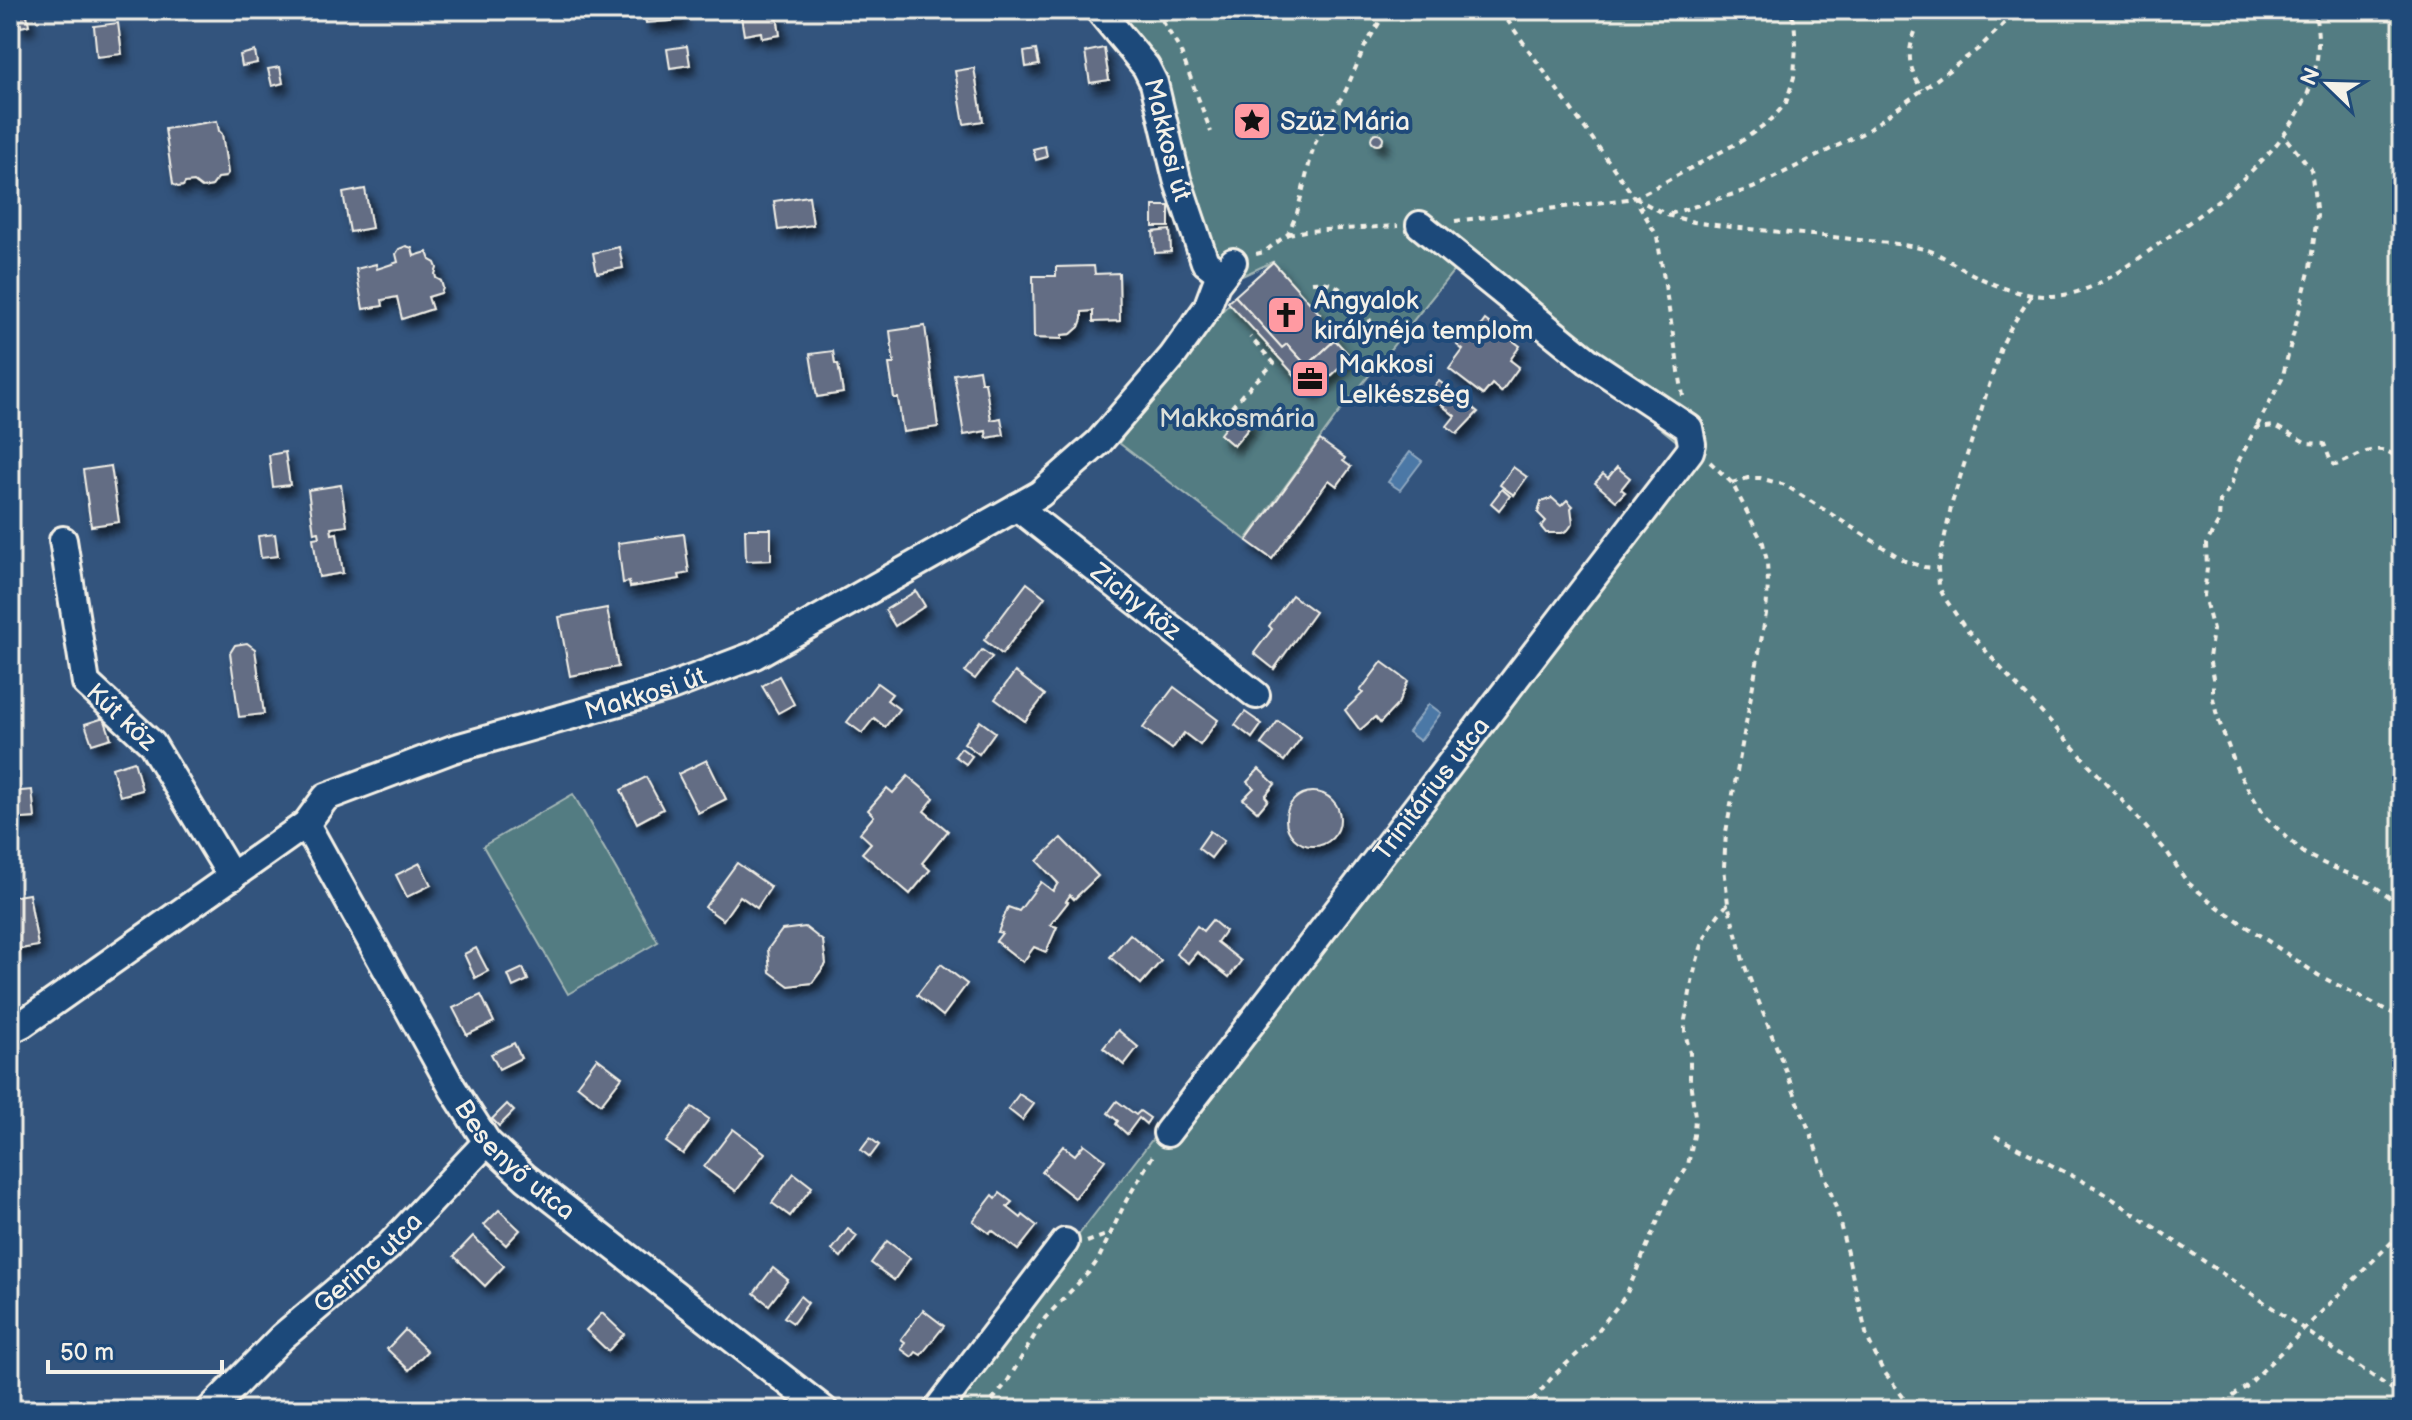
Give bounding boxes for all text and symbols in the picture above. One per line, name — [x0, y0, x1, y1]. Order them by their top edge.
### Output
north arrow — [2288, 44, 2368, 124]
text: N — [2295, 64, 2327, 90]
street label: Makkosi út — [1136, 75, 1197, 205]
place icon: Szűz Mária — [1231, 100, 1273, 142]
place label: Szűz Mária — [1280, 107, 1410, 138]
place label: Angyalok királynéja templom — [1314, 286, 1533, 347]
church icon: Angyalok királynéja templom — [1265, 294, 1307, 336]
place label: Makkosi Lelkészség — [1338, 350, 1470, 411]
office icon: Makkosi Lelkészség — [1289, 358, 1331, 400]
park label: Makkosmária — [1159, 404, 1315, 435]
street label: Zichy köz — [1083, 556, 1187, 648]
street label: Makkosi út — [581, 661, 710, 728]
street label: Kút köz — [79, 677, 163, 758]
street label: Trinitárius utca — [1367, 712, 1497, 867]
street label: Besenyő utca — [447, 1094, 581, 1227]
street label: Gerinc utca — [308, 1206, 430, 1321]
scale bar — [48, 1324, 222, 1374]
text: 50 m — [60, 1338, 114, 1367]

